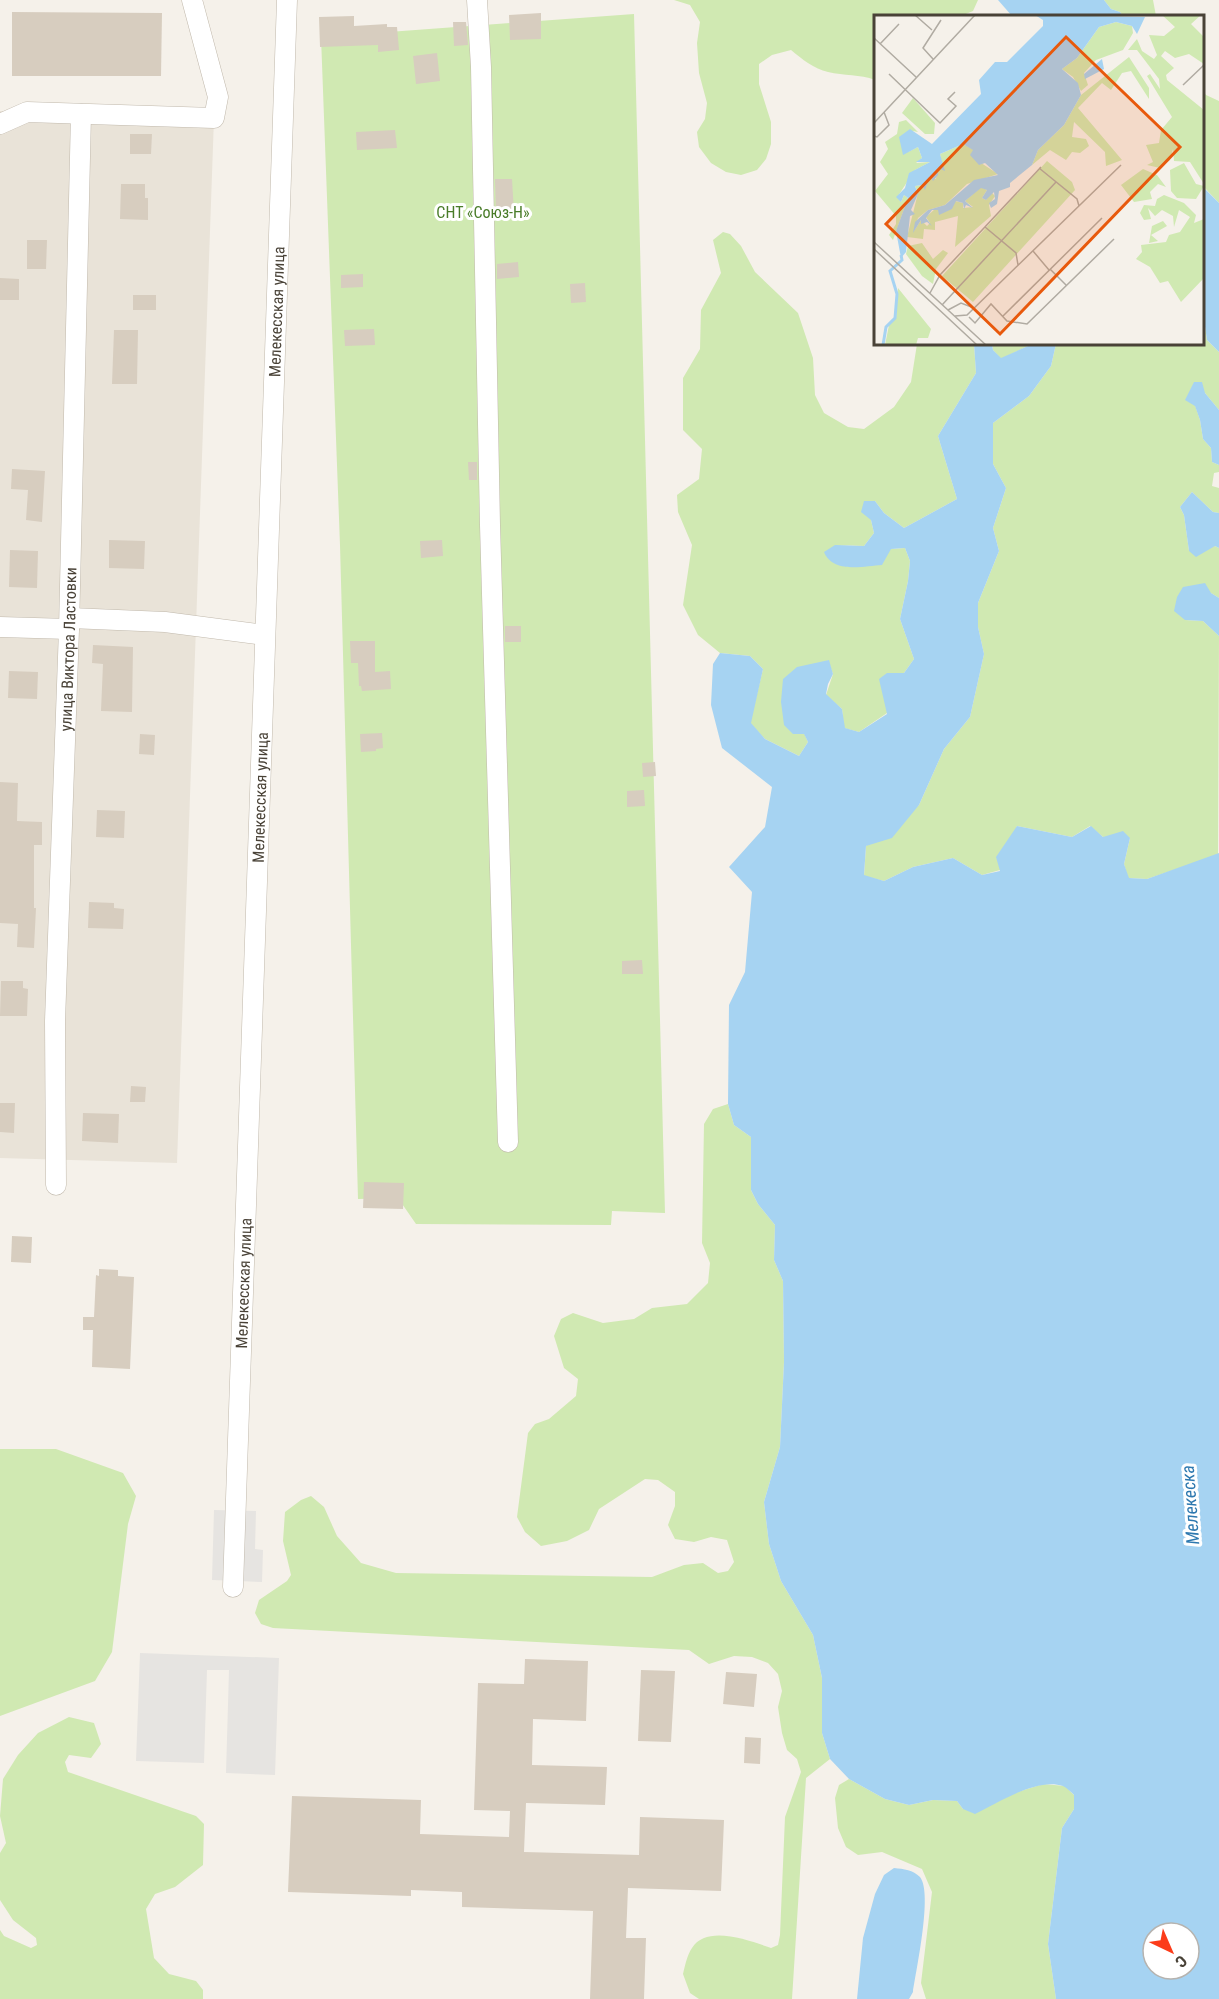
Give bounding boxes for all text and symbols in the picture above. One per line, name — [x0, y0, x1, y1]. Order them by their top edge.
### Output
inset map — [874, 15, 1204, 345]
park label: СНТ «Союз-Н» — [436, 203, 530, 222]
street label: Мелекесская улица — [265, 246, 288, 377]
street label: улица Виктора Ластовки — [56, 567, 80, 732]
street label: Мелекесская улица — [248, 732, 272, 863]
street label: Мелекесская улица — [232, 1218, 255, 1349]
water label: Мелекеска — [1177, 1465, 1203, 1545]
north arrow — [1141, 1921, 1201, 1981]
text: С — [1171, 1951, 1191, 1971]

